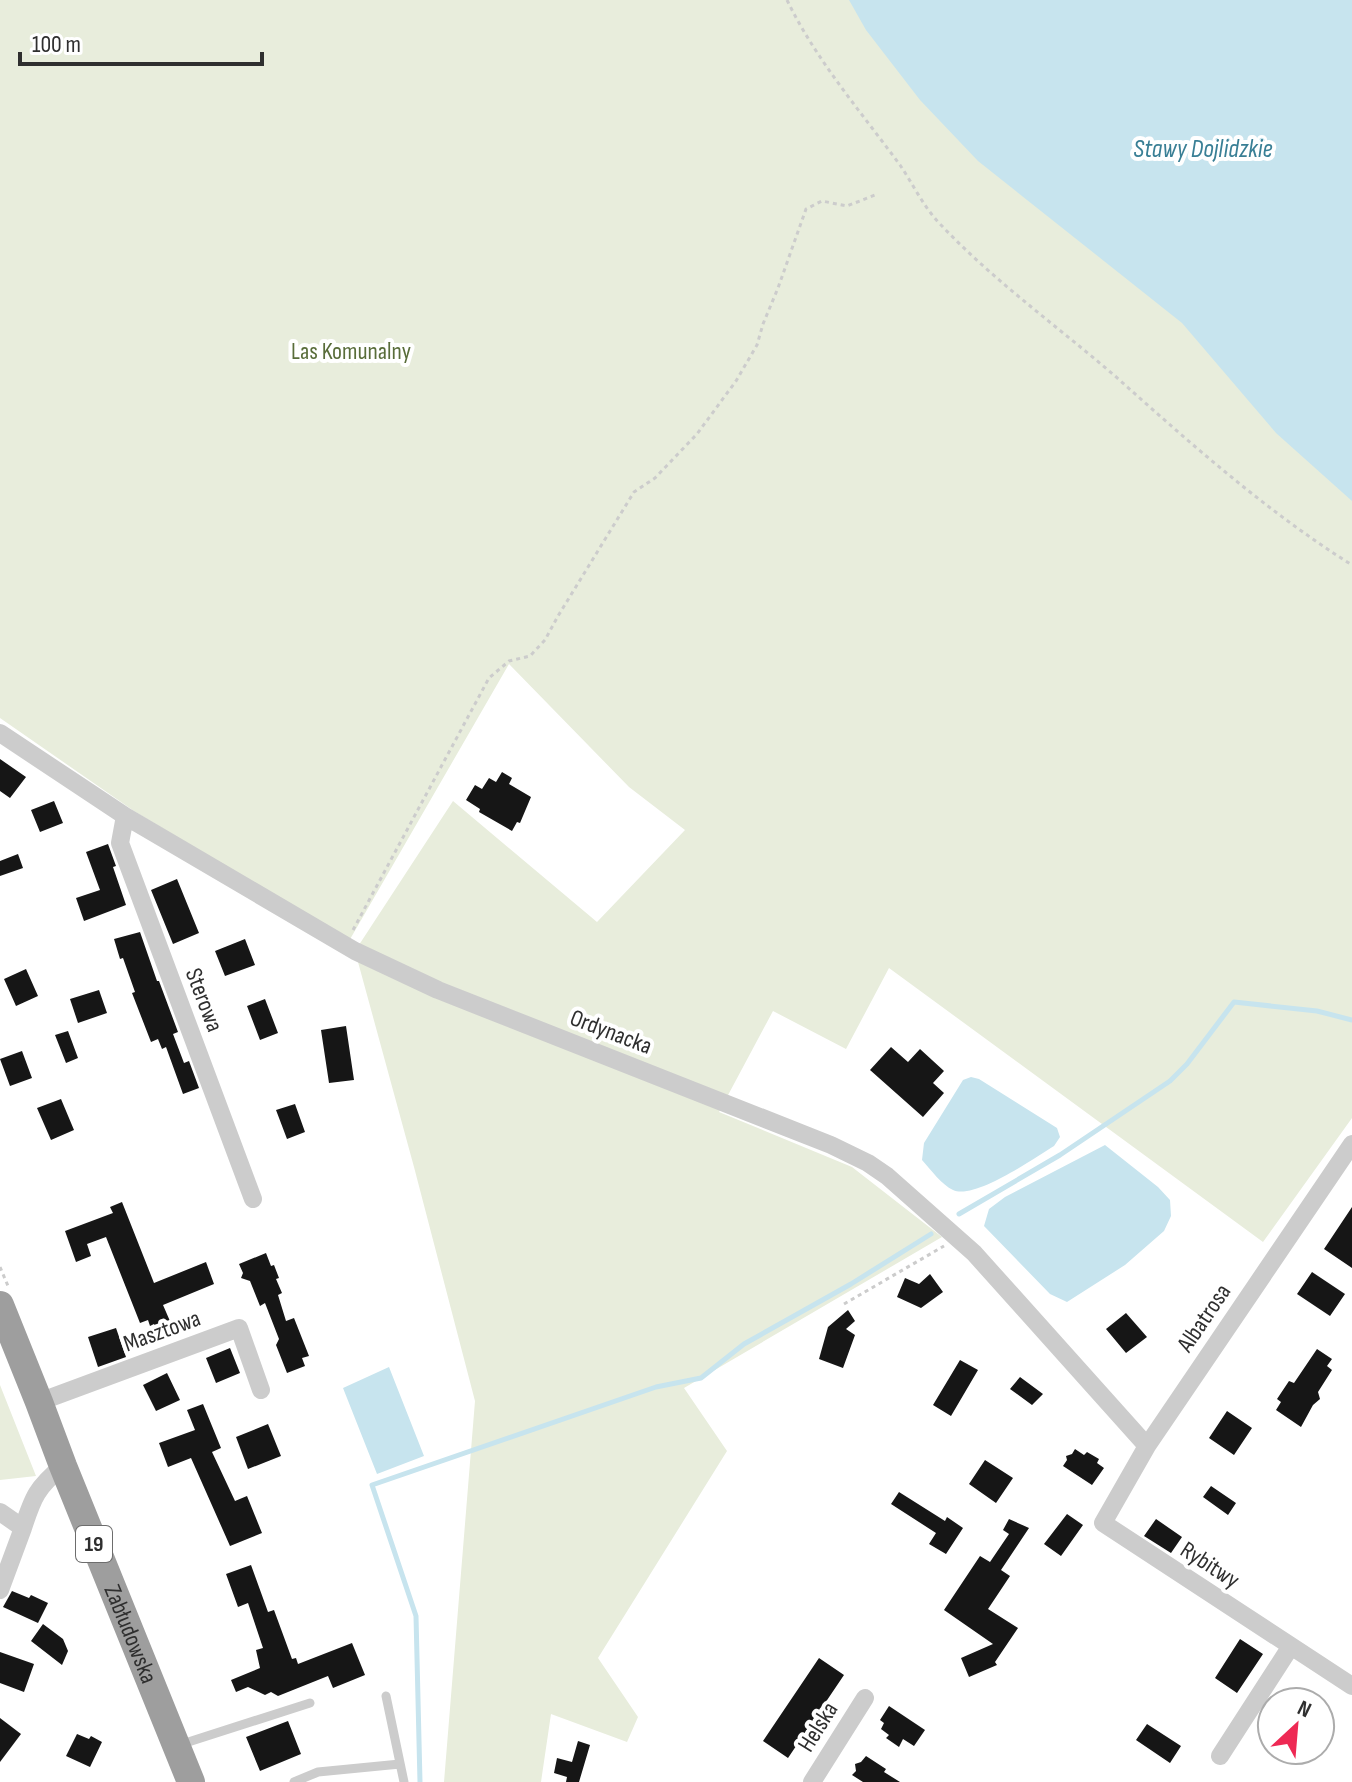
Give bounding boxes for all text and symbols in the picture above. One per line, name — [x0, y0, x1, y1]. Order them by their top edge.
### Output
scale bar — [20, 16, 262, 66]
text: 100 m — [32, 30, 81, 59]
water label: Stawy Dojlidzkie — [1133, 134, 1273, 165]
park label: Las Komunalny — [291, 337, 411, 366]
street label: Sterowa — [179, 964, 229, 1036]
street label: Ordynacka — [566, 1003, 656, 1061]
street label: Albatrosa — [1170, 1278, 1237, 1358]
street label: Masztowa — [120, 1304, 204, 1358]
road number: 19 — [76, 1526, 112, 1562]
street label: Rybitwy — [1175, 1535, 1245, 1595]
street label: Zabłudowska — [98, 1580, 164, 1687]
north arrow — [1256, 1686, 1336, 1766]
text: N — [1293, 1695, 1315, 1724]
street label: Helska — [792, 1697, 844, 1757]

